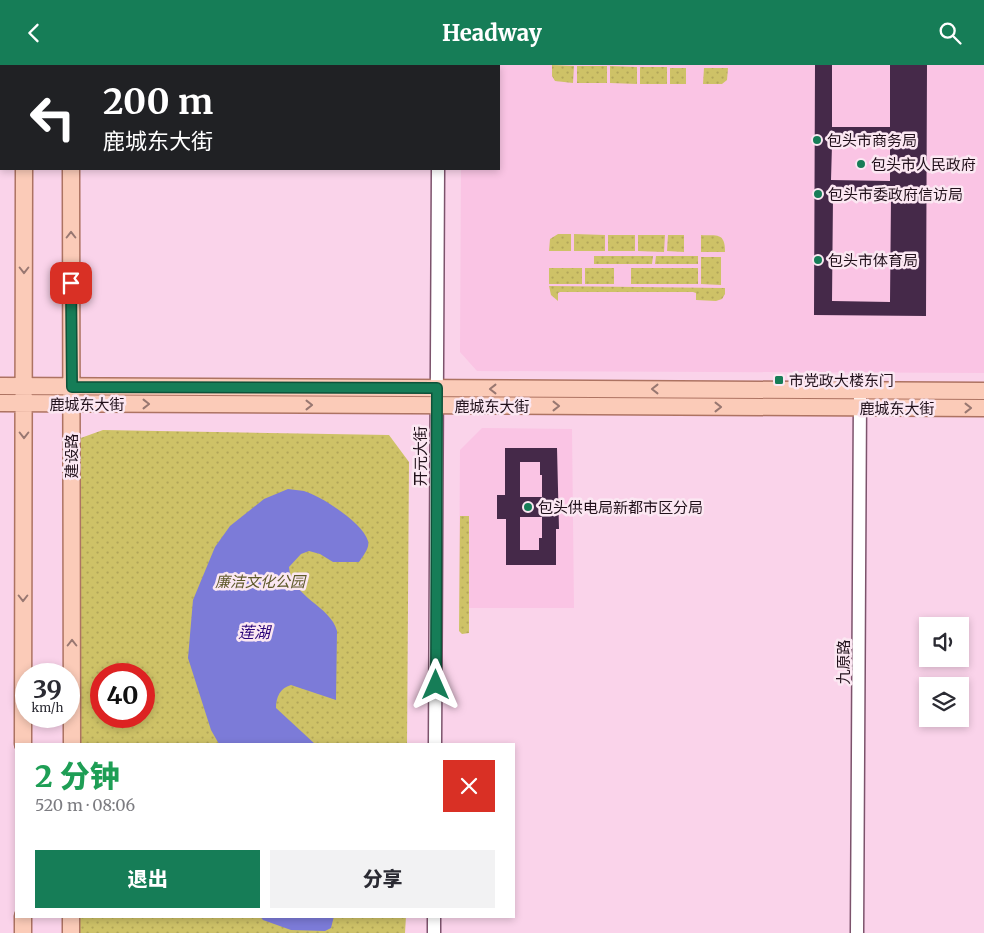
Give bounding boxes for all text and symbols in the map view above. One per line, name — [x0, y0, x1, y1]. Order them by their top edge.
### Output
icon: back — [20, 19, 48, 47]
text: Headway — [442, 19, 542, 47]
icon: search — [936, 19, 964, 47]
text: 200 m — [103, 80, 213, 124]
icon: left — [20, 85, 85, 150]
text: 鹿城东大街 — [103, 127, 213, 155]
place label: 包头市商务局 — [827, 131, 917, 150]
marker: 包头市商务局 — [811, 134, 823, 146]
place label: 包头市人民政府 — [871, 155, 976, 174]
marker: 包头市人民政府 — [855, 158, 867, 170]
place label: 包头市委政府信访局 — [828, 185, 963, 204]
marker: 包头市委政府信访局 — [812, 188, 824, 200]
one-way arrow — [66, 231, 76, 238]
place label: 包头市体育局 — [828, 251, 918, 270]
marker: 包头市体育局 — [812, 254, 824, 266]
pin — [50, 262, 92, 304]
one-way arrow — [19, 266, 29, 274]
icon: arrive — [57, 269, 85, 297]
place label: 市党政大楼东门 — [789, 371, 894, 390]
marker: 市党政大楼东门 — [773, 374, 785, 386]
one-way arrow — [489, 384, 496, 394]
one-way arrow — [651, 384, 659, 395]
street label: 鹿城东大街 — [49, 395, 125, 414]
street label: 鹿城东大街 — [454, 397, 530, 416]
one-way arrow — [143, 399, 151, 409]
street label: 鹿城东大街 — [859, 399, 935, 418]
one-way arrow — [306, 400, 313, 410]
one-way arrow — [552, 401, 560, 411]
one-way arrow — [714, 402, 722, 412]
one-way arrow — [964, 403, 972, 413]
street label: 开元大街 — [411, 426, 430, 486]
one-way arrow — [19, 432, 29, 439]
street label: 建设路 — [62, 433, 81, 479]
place label: 包头供电局新都市区分局 — [538, 498, 703, 517]
marker: 包头供电局新都市区分局 — [522, 501, 534, 513]
park label: 廉洁文化公园 — [215, 572, 307, 591]
one-way arrow — [18, 594, 29, 602]
map controls — [919, 617, 969, 727]
button: sound — [919, 617, 969, 667]
water label: 莲湖 — [238, 622, 273, 642]
one-way arrow — [67, 638, 77, 646]
street label: 九原路 — [834, 639, 853, 685]
position arrow — [409, 658, 461, 710]
speed limit sign: 40 — [90, 663, 155, 728]
text: 39 — [33, 673, 62, 705]
button: layers — [919, 677, 969, 727]
text: km/h — [32, 700, 63, 715]
text: 2 分钟 — [35, 757, 120, 795]
button: close — [443, 760, 495, 812]
text: 520 m · 08:06 — [35, 795, 135, 815]
button: 退出 — [35, 850, 260, 908]
button: 分享 — [270, 850, 495, 908]

